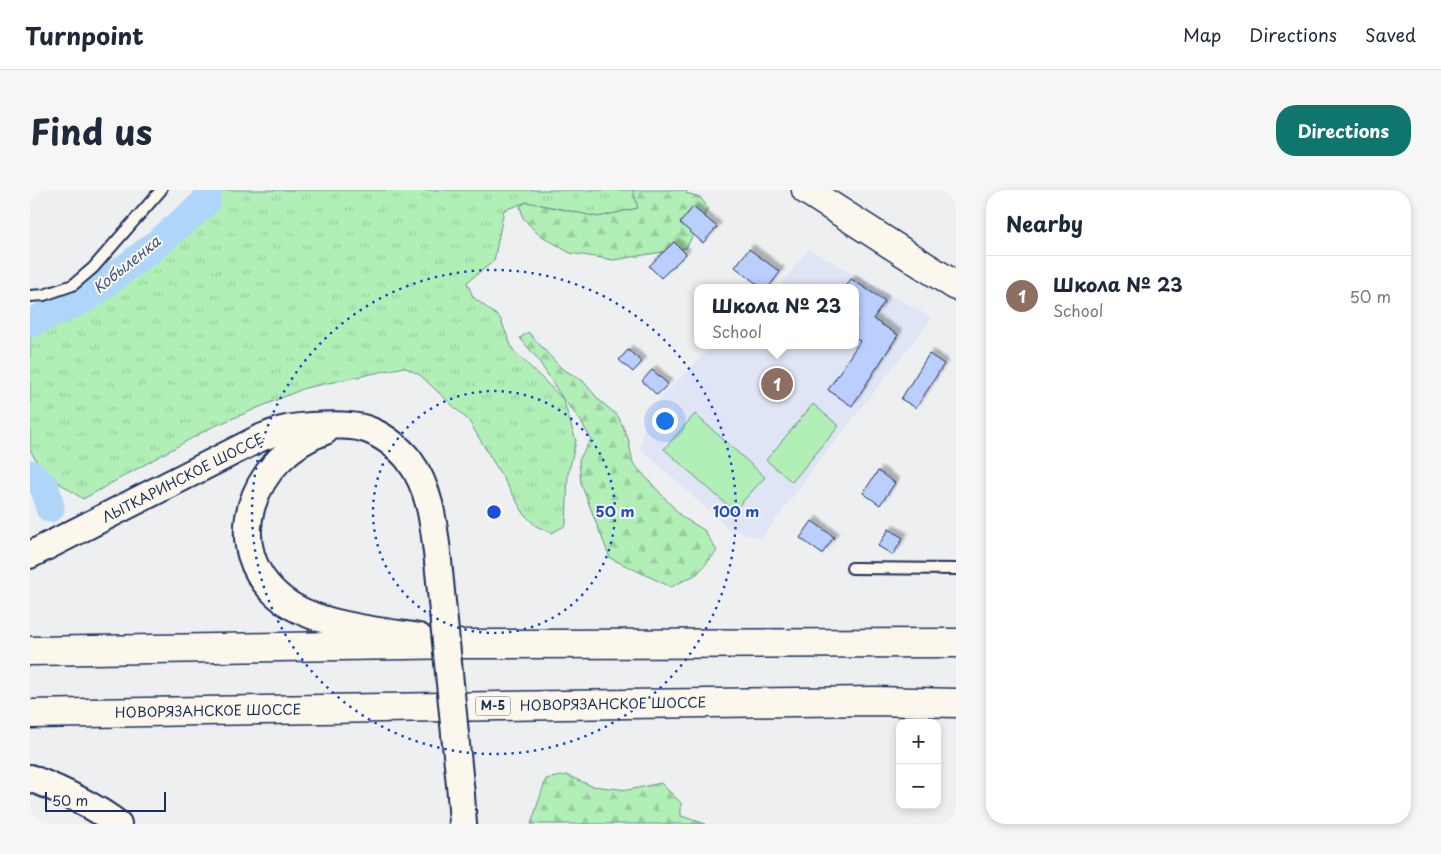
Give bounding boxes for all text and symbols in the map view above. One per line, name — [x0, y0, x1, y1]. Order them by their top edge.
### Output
text: Turnpoint — [25, 17, 144, 53]
text: Map — [1183, 21, 1221, 48]
text: Directions — [1249, 21, 1337, 48]
text: Saved — [1365, 21, 1416, 48]
text: Find us — [30, 104, 152, 157]
button: Directions — [1276, 105, 1411, 156]
text: Nearby — [1006, 207, 1083, 239]
water label: Кобыленка — [87, 229, 165, 298]
text: Школа № 23 — [1053, 270, 1183, 298]
popup — [694, 284, 859, 349]
text: 1 — [1018, 284, 1026, 308]
text: 50 m — [1350, 284, 1391, 308]
text: Школа № 23 — [712, 291, 841, 319]
text: School — [1053, 298, 1103, 322]
text: School — [712, 319, 762, 343]
pin: 1 — [761, 365, 793, 403]
your location — [652, 408, 678, 434]
street label: ЛЫТКАРИНСКОЕ ШОССЕ — [98, 428, 267, 527]
text: 50 m — [596, 499, 634, 522]
text: 100 m — [713, 499, 759, 522]
centre of rings — [485, 503, 503, 521]
street label: НОВОРЯЗАНСКОЕ ШОССЕ — [520, 691, 707, 716]
road number: М-5 — [476, 696, 510, 716]
street label: НОВОРЯЗАНСКОЕ ШОССЕ — [115, 698, 302, 723]
map controls — [896, 719, 941, 809]
button: + — [896, 719, 941, 764]
button: − — [896, 764, 941, 809]
scale bar — [45, 789, 166, 812]
text: 50 m — [52, 790, 88, 811]

